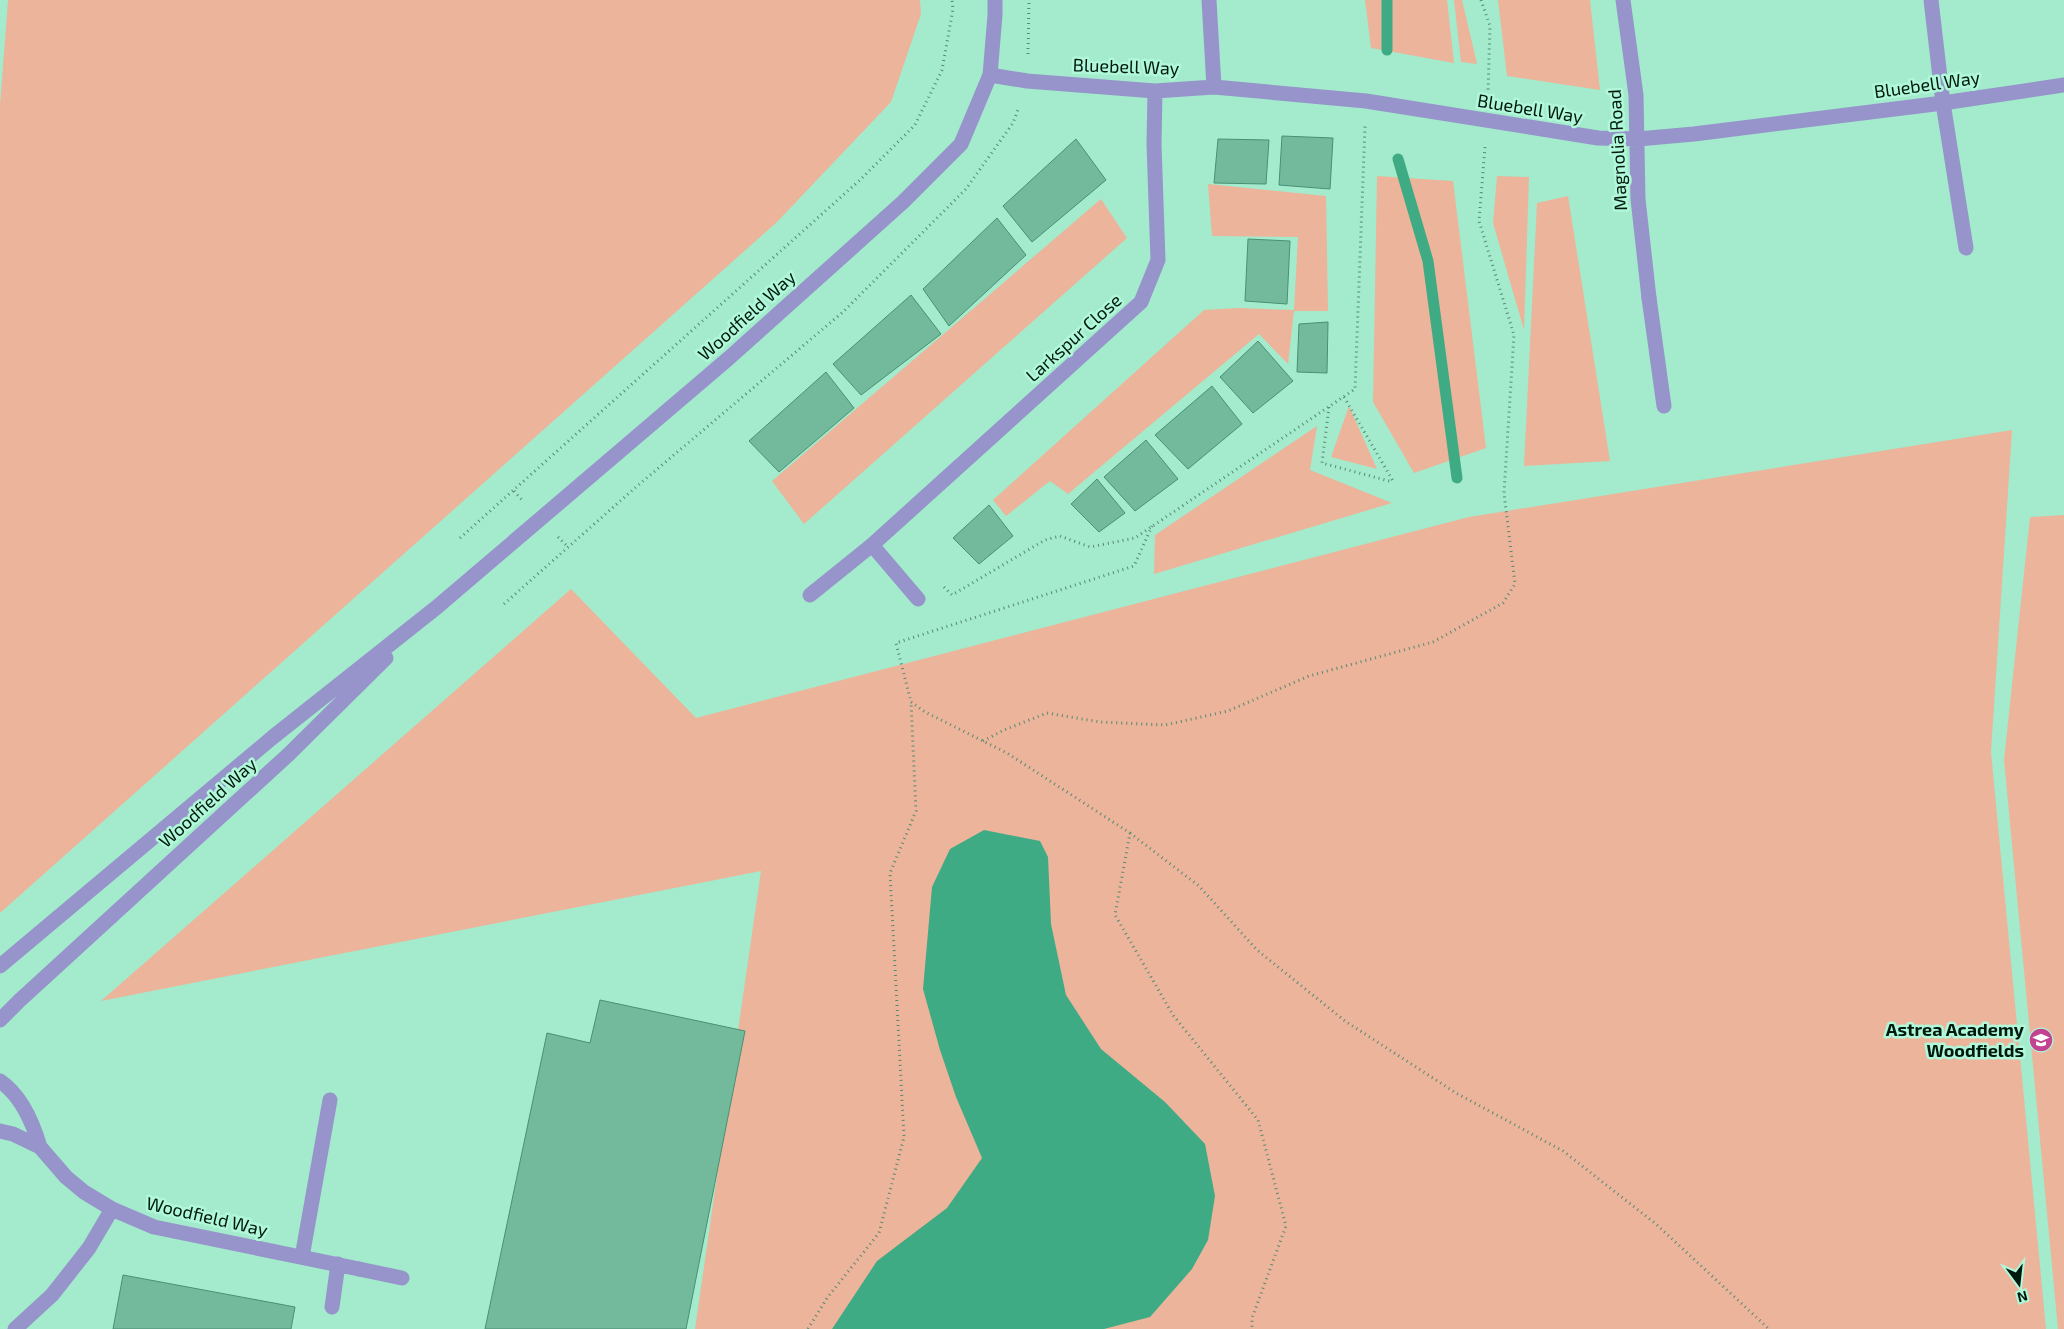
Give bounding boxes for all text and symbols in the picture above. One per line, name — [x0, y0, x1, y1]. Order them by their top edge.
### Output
street label: Bluebell Way — [1072, 53, 1180, 79]
street label: Bluebell Way — [1873, 66, 1982, 102]
street label: Bluebell Way — [1476, 89, 1585, 127]
street label: Magnolia Road — [1603, 89, 1631, 211]
street label: Woodfield Way — [693, 265, 800, 365]
street label: Larkspur Close — [1021, 289, 1126, 386]
street label: Woodfield Way — [154, 752, 261, 852]
place label: Astrea Academy Woodfields — [1886, 1018, 2025, 1061]
school or university icon: Astrea Academy Woodfields — [2028, 1027, 2054, 1053]
street label: Woodfield Way — [144, 1191, 270, 1241]
north arrow — [1994, 1259, 2044, 1309]
text: N — [2015, 1288, 2030, 1307]

